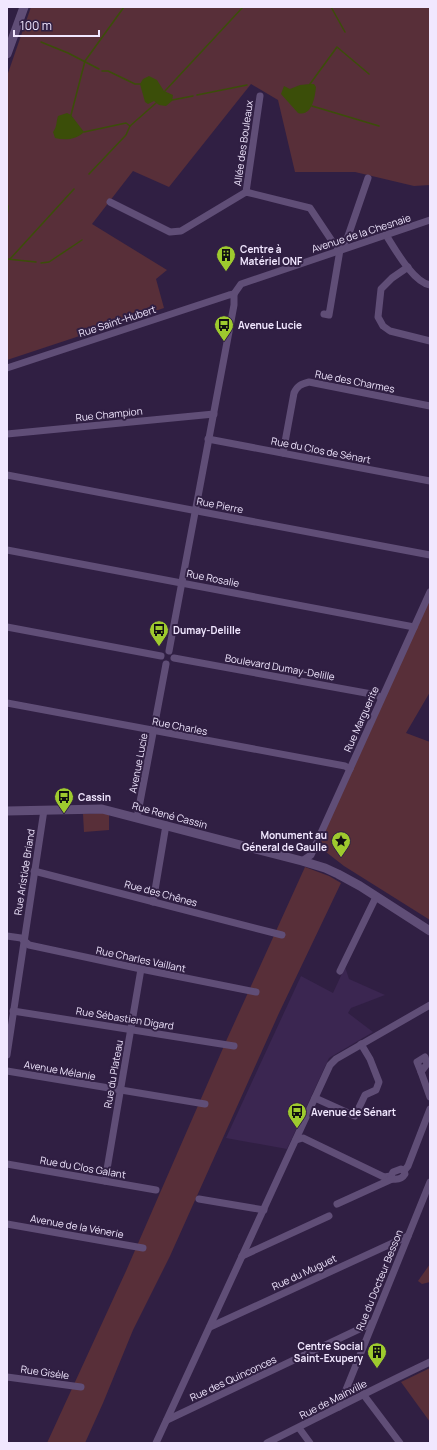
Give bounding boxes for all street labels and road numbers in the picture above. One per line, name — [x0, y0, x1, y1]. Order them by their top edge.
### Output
street label: Allée des Bouleaux — [230, 98, 256, 187]
street label: Avenue de la Chesnaie — [309, 210, 413, 256]
street label: Rue Saint-Hubert — [77, 302, 157, 340]
street label: Rue des Charmes — [314, 366, 396, 396]
street label: Rue Champion — [75, 404, 143, 424]
street label: Rue du Clos de Sénart — [270, 433, 372, 467]
street label: Rue Pierre — [195, 494, 245, 516]
street label: Rue Rosalie — [185, 566, 241, 590]
street label: Boulevard Dumay-Delille — [224, 650, 336, 684]
street label: Rue Marguerite — [340, 684, 382, 754]
street label: Rue Charles — [151, 714, 209, 738]
street label: Avenue Lucie — [125, 732, 151, 794]
street label: Rue René Cassin — [131, 798, 209, 832]
street label: Rue Aristide Briand — [10, 828, 38, 916]
street label: Rue des Chênes — [123, 877, 199, 909]
street label: Rue Charles Vaillant — [95, 943, 187, 975]
street label: Rue Sébastien Digard — [75, 1003, 175, 1033]
street label: Rue du Plateau — [100, 1039, 126, 1109]
street label: Avenue Mélanie — [23, 1057, 97, 1083]
street label: Rue du Clos Galant — [39, 1153, 127, 1181]
street label: Avenue de la Vénerie — [29, 1211, 125, 1241]
street label: Rue du Docteur Besson — [352, 1227, 406, 1333]
street label: Rue du Muguet — [269, 1251, 339, 1293]
street label: Rue des Quinconces — [187, 1352, 279, 1404]
street label: Rue Gisèle — [20, 1362, 70, 1382]
street label: Rue de Mainville — [297, 1376, 369, 1422]

